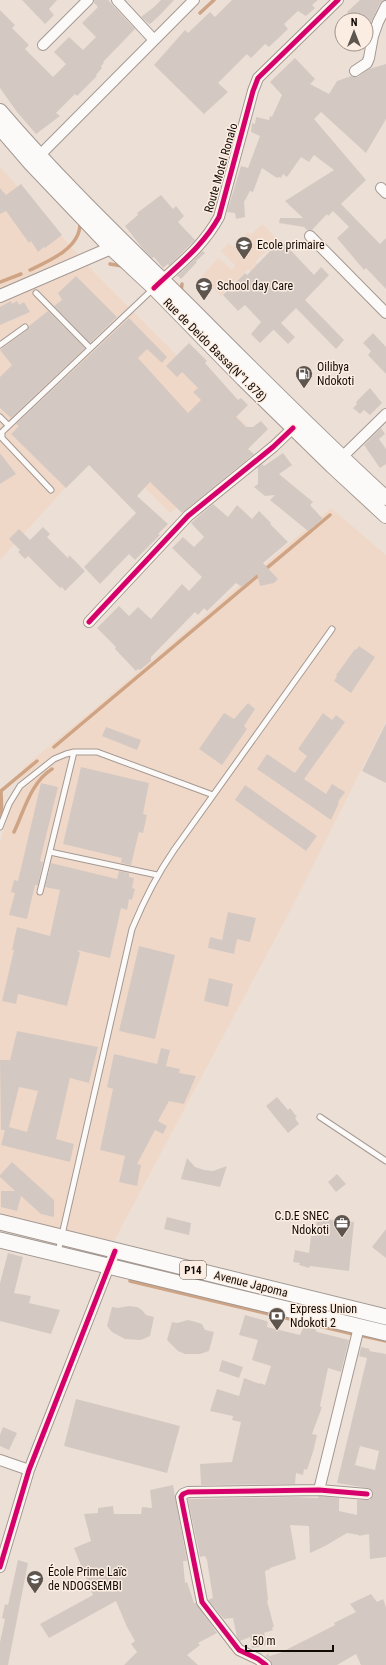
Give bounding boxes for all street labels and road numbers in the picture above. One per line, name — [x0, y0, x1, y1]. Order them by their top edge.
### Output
street label: Route Motel Ronalo — [202, 122, 240, 214]
street label: Rue de Deido Bassa(N°1.878) — [160, 295, 270, 405]
road number: P14 — [180, 1261, 206, 1279]
street label: Avenue Japoma — [213, 1268, 290, 1300]

